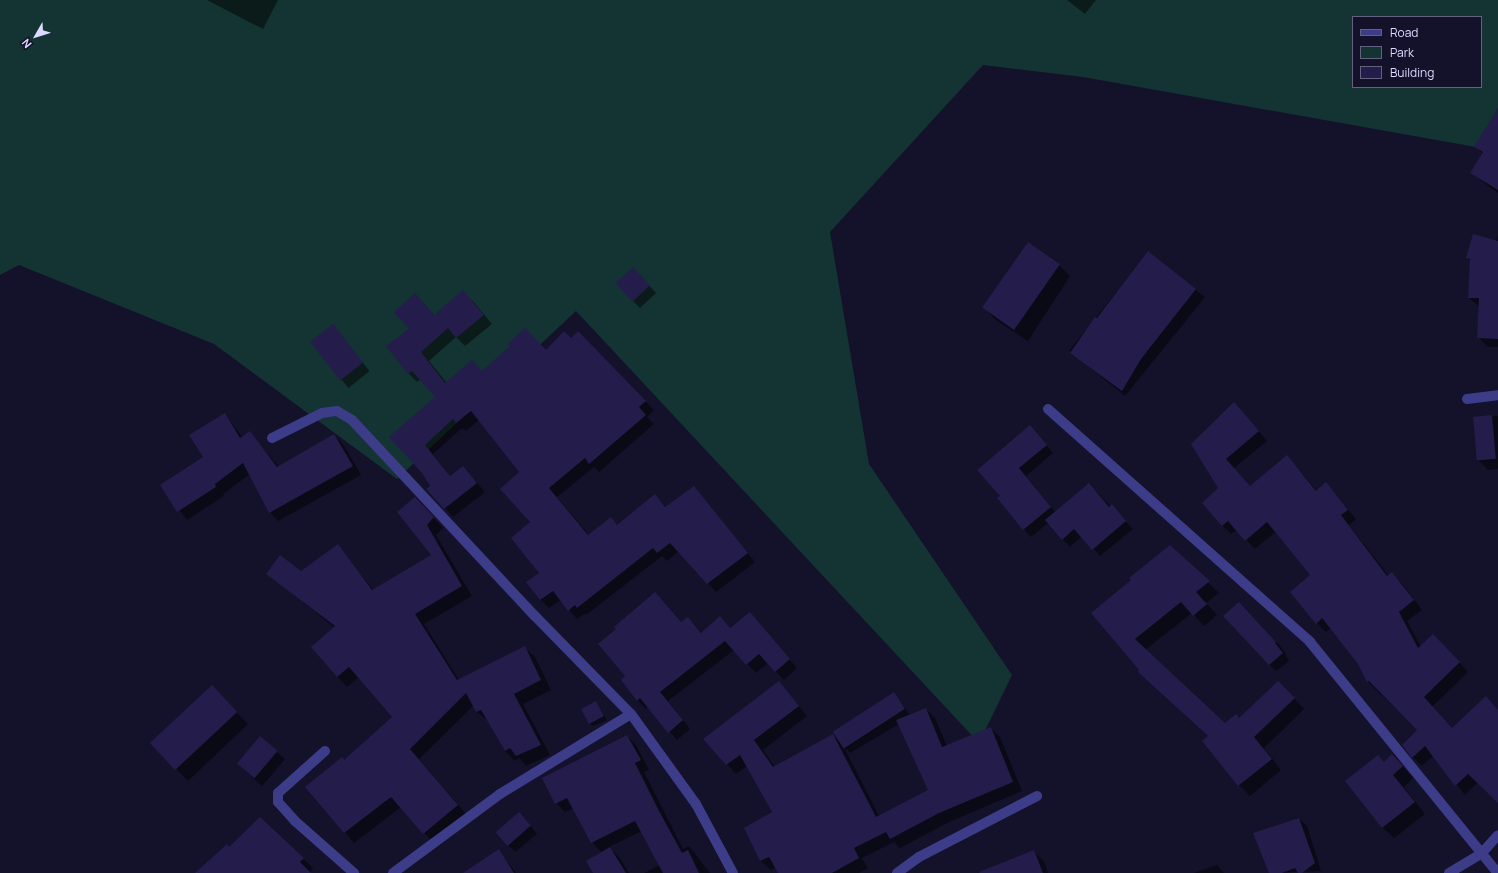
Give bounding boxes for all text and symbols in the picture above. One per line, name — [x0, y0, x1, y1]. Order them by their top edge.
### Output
north arrow — [16, 16, 56, 56]
legend — [1352, 16, 1482, 88]
text: Road — [1390, 24, 1418, 41]
text: N — [18, 36, 35, 52]
text: Park — [1390, 44, 1414, 61]
text: Building — [1390, 64, 1434, 81]

